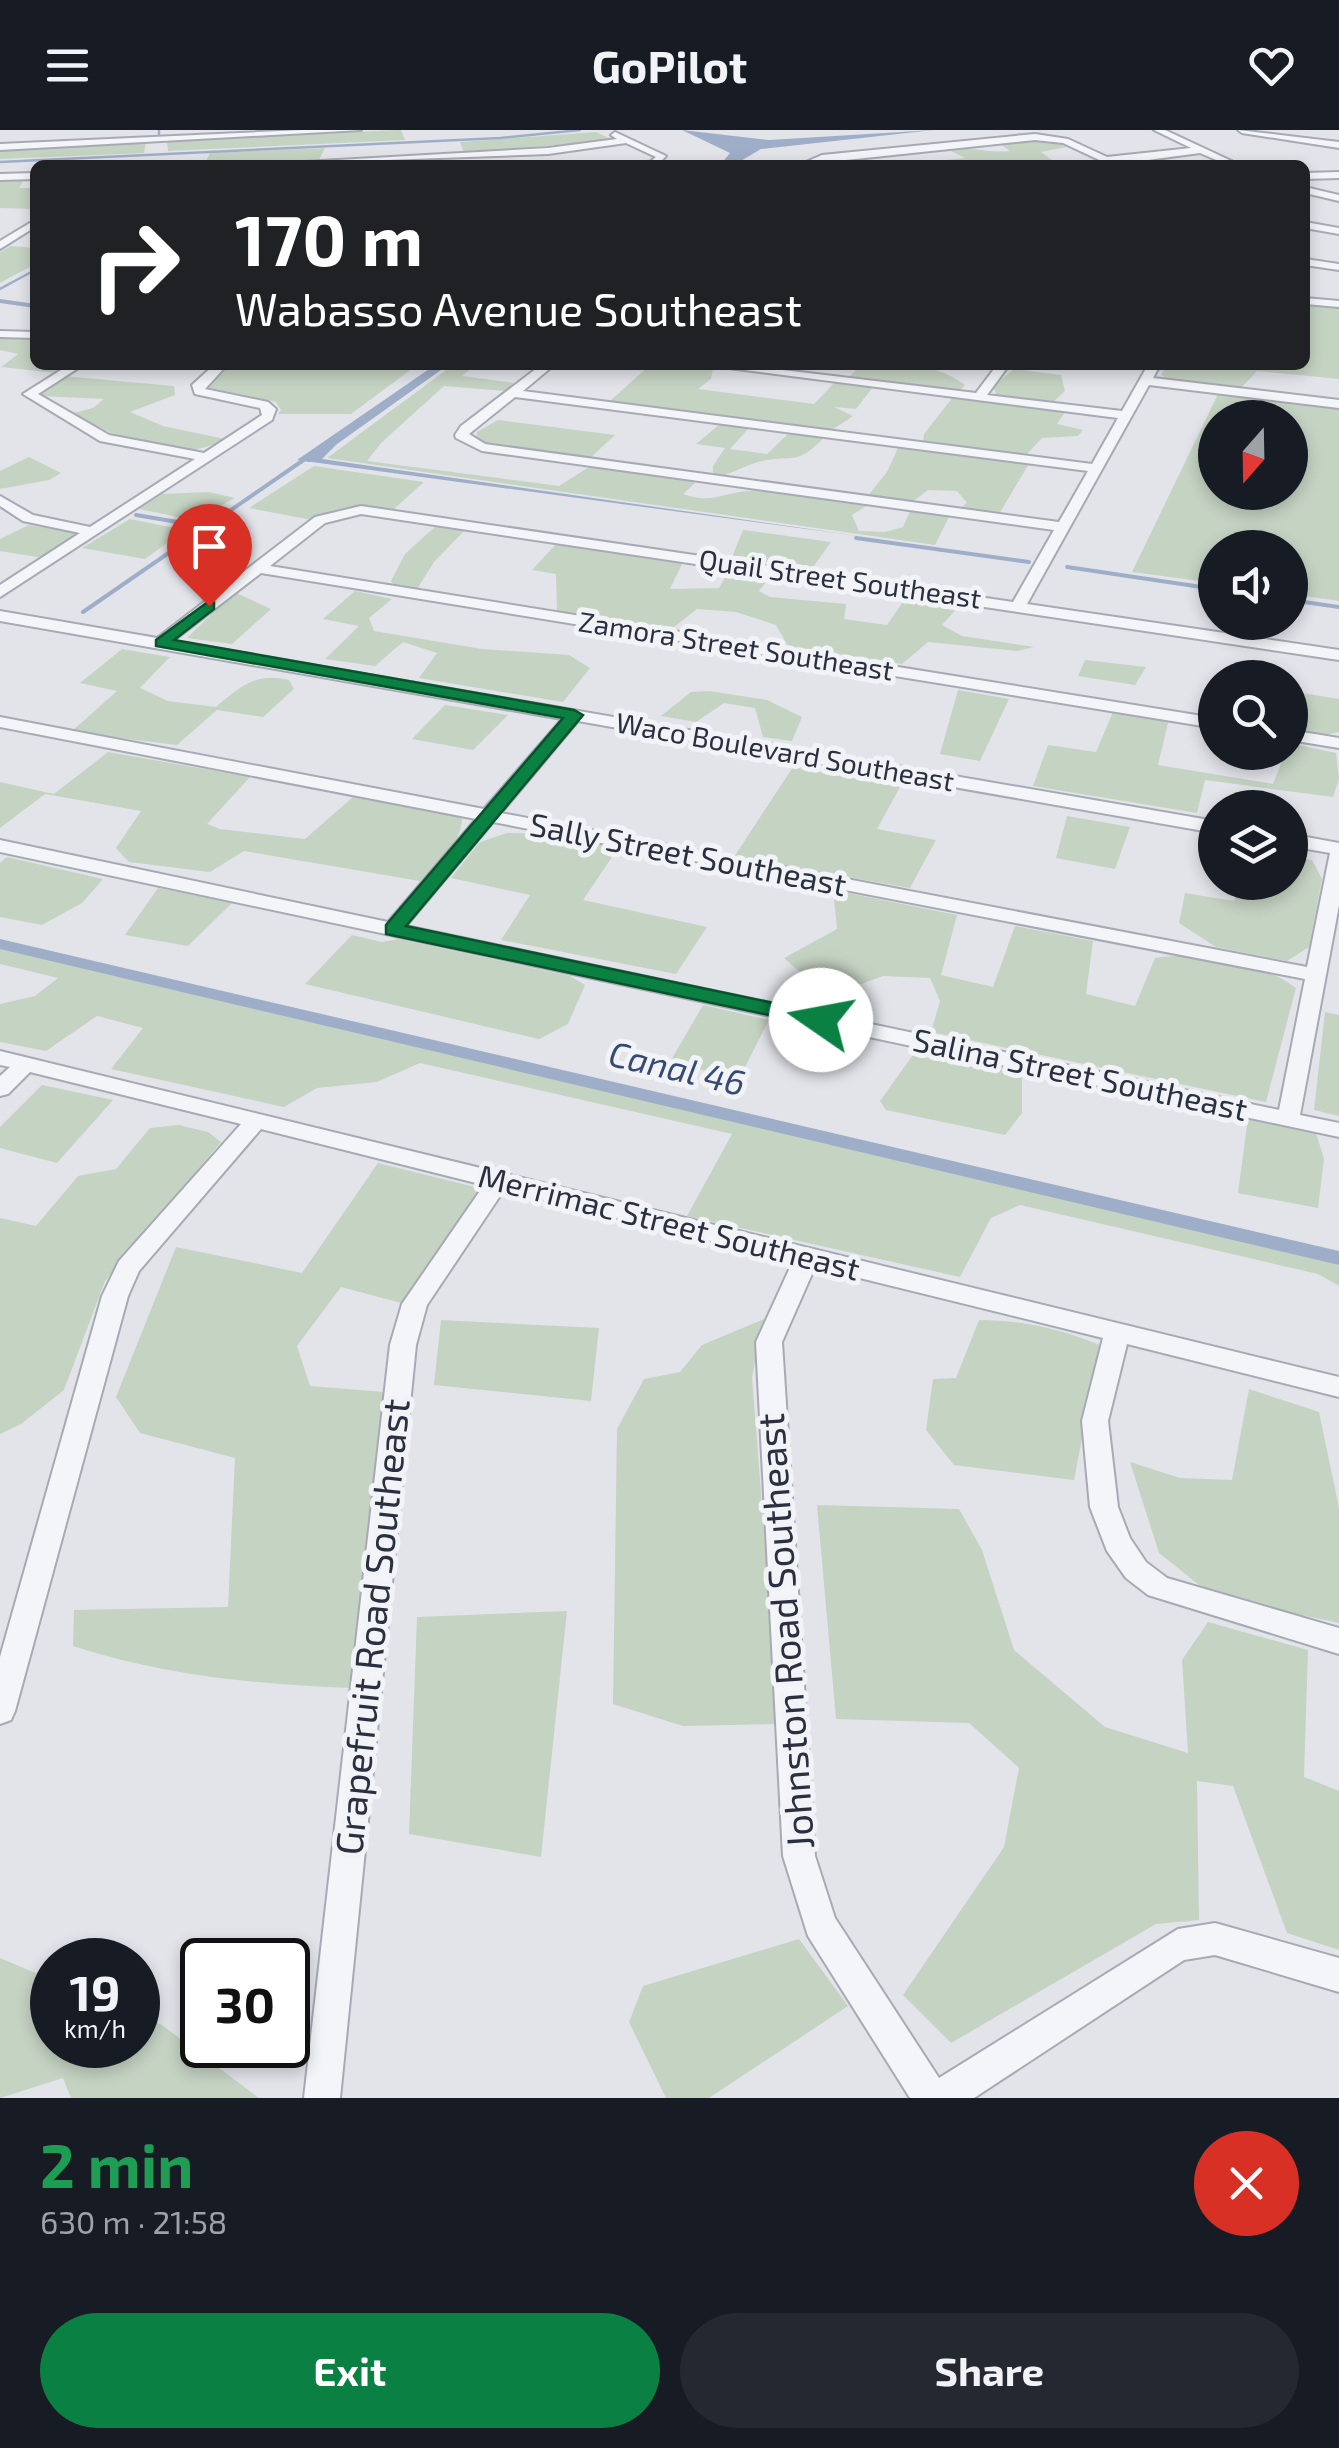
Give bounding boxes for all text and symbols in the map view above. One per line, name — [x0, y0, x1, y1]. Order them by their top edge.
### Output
icon: menu — [40, 38, 95, 93]
text: GoPilot — [592, 38, 747, 92]
icon: heart — [1244, 38, 1299, 93]
text: 170 m — [235, 196, 423, 280]
icon: right — [70, 200, 200, 330]
text: Wabasso Avenue Southeast — [235, 281, 802, 335]
north arrow — [1198, 400, 1308, 510]
map controls — [1198, 400, 1308, 900]
pin — [167, 504, 252, 607]
icon: arrive — [182, 519, 237, 574]
button: sound — [1198, 530, 1308, 640]
street label: Quail Street Southeast — [697, 541, 983, 615]
street label: Zamora Street Southeast — [576, 603, 896, 687]
button: search — [1198, 660, 1308, 770]
street label: Waco Boulevard Southeast — [613, 705, 957, 798]
button: layers — [1198, 790, 1308, 900]
street label: Sally Street Southeast — [527, 804, 850, 902]
position arrow — [769, 968, 873, 1072]
street label: Salina Street Southeast — [910, 1019, 1251, 1127]
water label: Canal 46 — [605, 1031, 750, 1103]
street label: Merrimac Street Southeast — [475, 1155, 864, 1287]
street label: Grapefruit Road Southeast — [324, 1396, 418, 1857]
street label: Johnston Road Southeast — [746, 1412, 822, 1851]
speed limit sign: 30 — [180, 1938, 310, 2068]
text: 19 — [69, 1961, 121, 2021]
text: km/h — [64, 2013, 126, 2043]
text: 2 min — [40, 2128, 193, 2200]
button: close — [1194, 2131, 1299, 2236]
text: 630 m · 21:58 — [40, 2202, 227, 2240]
button: Exit — [40, 2313, 660, 2428]
button: Share — [680, 2313, 1299, 2428]

